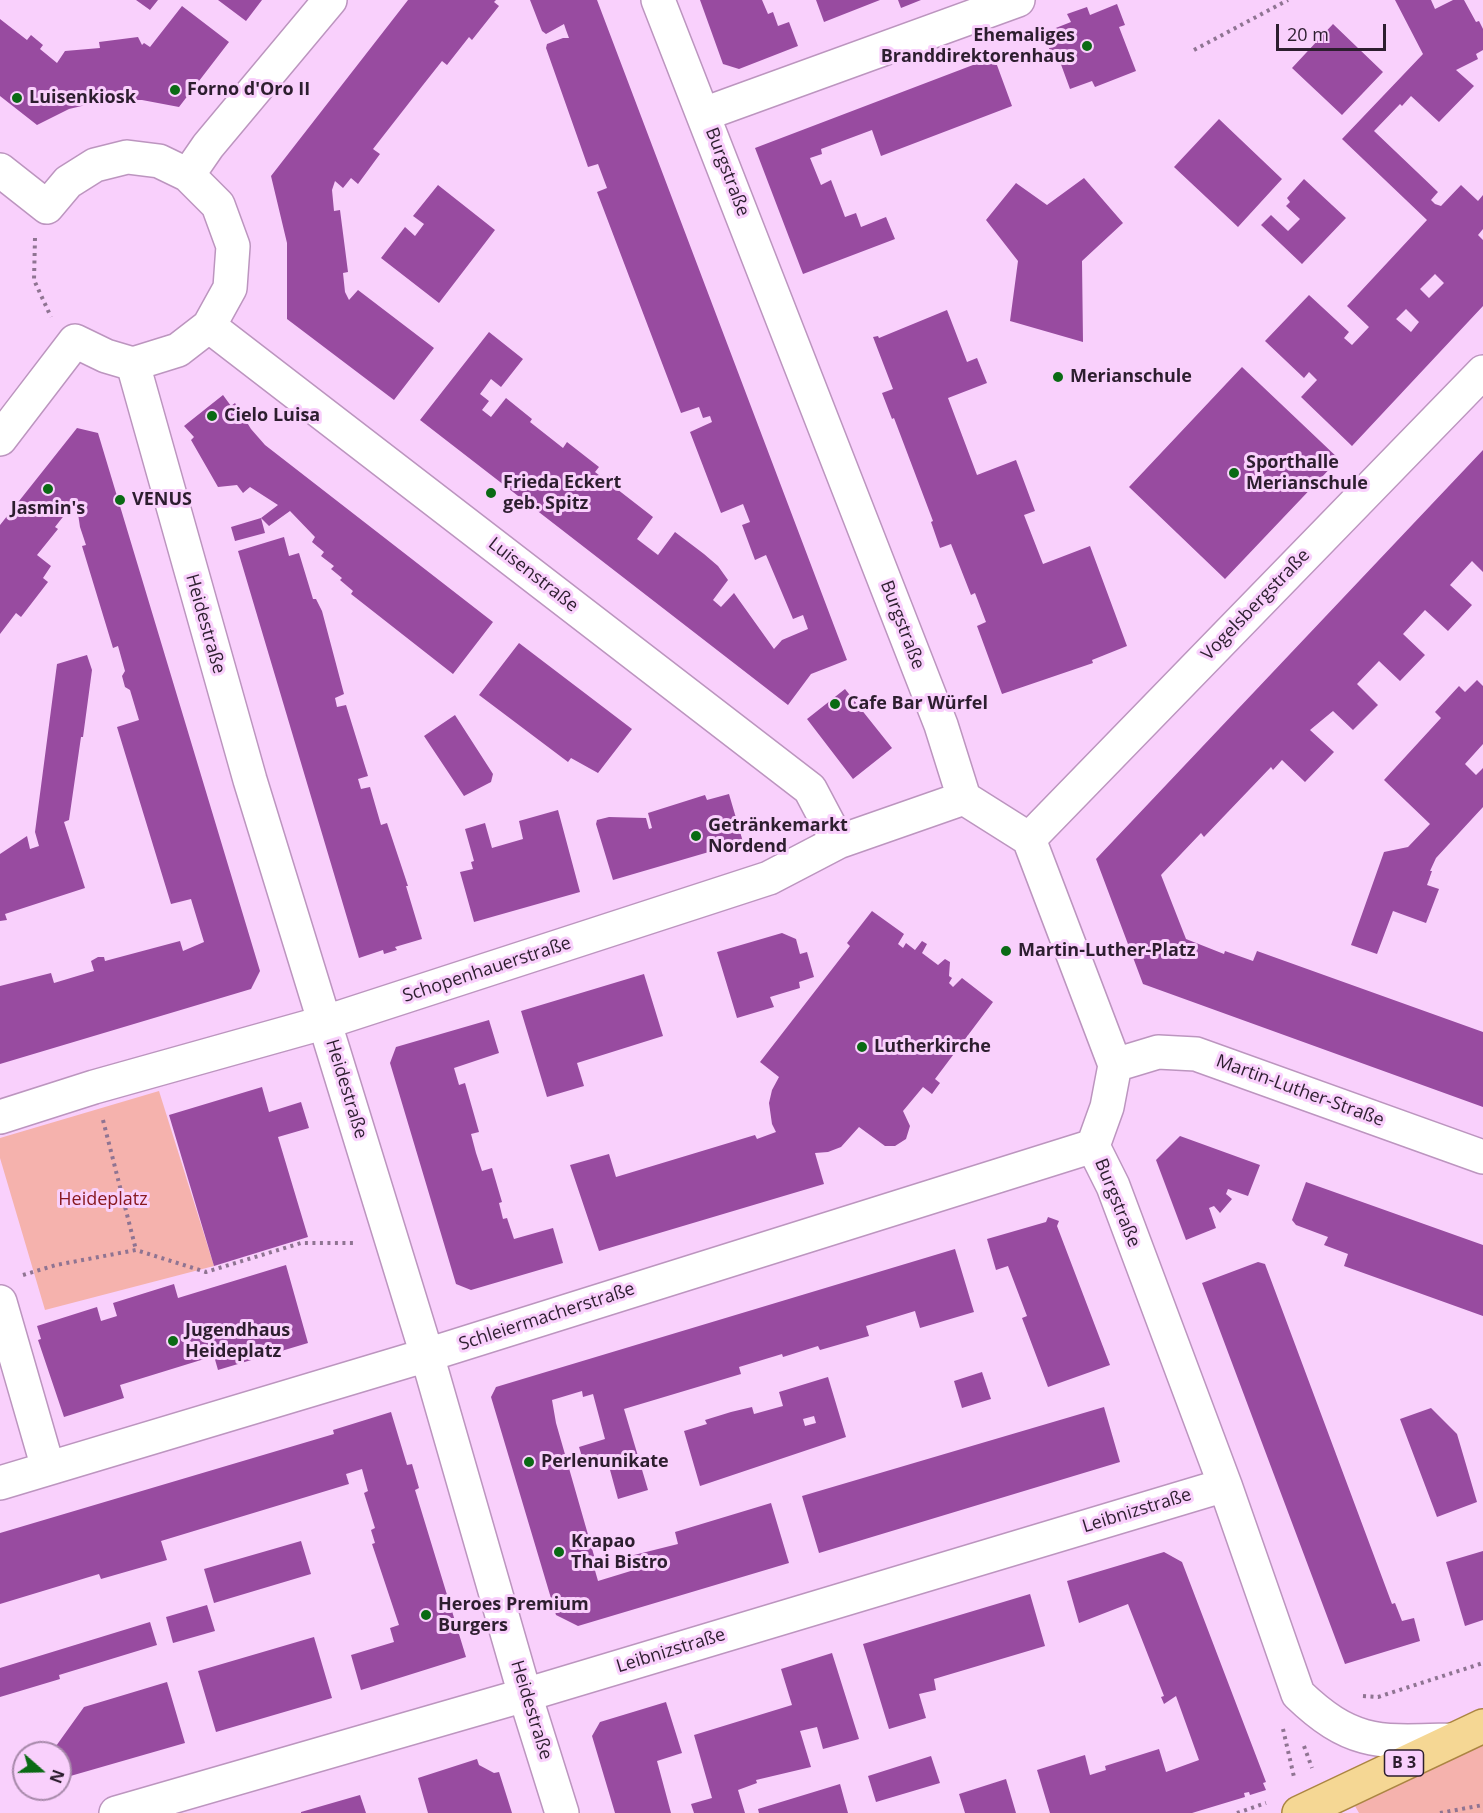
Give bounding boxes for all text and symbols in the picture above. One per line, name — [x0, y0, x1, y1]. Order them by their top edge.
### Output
scale bar — [1279, 12, 1388, 50]
text: 20 m — [1287, 22, 1329, 46]
place label: Ehemaliges Branddirektorenhaus — [881, 25, 1075, 68]
marker: Ehemaliges Branddirektorenhaus — [1080, 39, 1094, 53]
place label: Forno d'Oro II — [187, 79, 310, 101]
marker: Forno d'Oro II — [168, 83, 182, 97]
place label: Luisenkiosk — [29, 87, 136, 109]
marker: Luisenkiosk — [10, 91, 24, 105]
street label: Burgstraße — [700, 125, 754, 219]
place label: Merianschule — [1070, 366, 1192, 388]
marker: Merianschule — [1051, 370, 1065, 384]
place label: Cielo Luisa — [224, 405, 320, 427]
marker: Cielo Luisa — [205, 409, 219, 423]
place label: Sporthalle Merianschule — [1246, 452, 1368, 494]
marker: Sporthalle Merianschule — [1227, 466, 1241, 480]
place label: Frieda Eckert geb. Spitz — [503, 472, 621, 514]
marker: Jasmin's — [41, 482, 55, 496]
marker: Frieda Eckert geb. Spitz — [484, 486, 498, 500]
place label: VENUS — [132, 489, 192, 511]
marker: VENUS — [113, 493, 127, 507]
place label: Jasmin's — [11, 498, 85, 520]
street label: Luisenstraße — [484, 533, 582, 617]
street label: Vogelsbergstraße — [1197, 545, 1315, 665]
street label: Heidestraße — [180, 572, 230, 676]
street label: Burgstraße — [875, 578, 929, 672]
place label: Cafe Bar Würfel — [847, 693, 988, 715]
marker: Cafe Bar Würfel — [828, 697, 842, 711]
place label: Getränkemarkt Nordend — [708, 815, 848, 858]
marker: Getränkemarkt Nordend — [689, 829, 703, 843]
street label: Schopenhauerstraße — [400, 933, 574, 1007]
place label: Martin-Luther-Platz — [1018, 940, 1195, 962]
marker: Martin-Luther-Platz — [999, 944, 1013, 958]
place label: Lutherkirche — [874, 1036, 991, 1058]
street label: Heidestraße — [321, 1037, 371, 1141]
marker: Lutherkirche — [855, 1040, 869, 1054]
street label: Martin-Luther-Straße — [1213, 1051, 1387, 1131]
street label: Burgstraße — [1089, 1156, 1145, 1250]
park label: Heideplatz — [58, 1189, 148, 1211]
street label: Schleiermacherstraße — [456, 1278, 638, 1356]
place label: Jugendhaus Heideplatz — [185, 1320, 290, 1362]
marker: Jugendhaus Heideplatz — [166, 1334, 180, 1348]
place label: Perlenunikate — [541, 1451, 669, 1473]
marker: Perlenunikate — [522, 1455, 536, 1469]
street label: Leibnizstraße — [1080, 1484, 1194, 1538]
place label: Krapao Thai Bistro — [571, 1531, 668, 1574]
marker: Krapao Thai Bistro — [552, 1545, 566, 1559]
place label: Heroes Premium Burgers — [438, 1594, 589, 1636]
marker: Heroes Premium Burgers — [419, 1608, 433, 1622]
street label: Leibnizstraße — [614, 1624, 728, 1678]
street label: Heidestraße — [506, 1658, 556, 1762]
north arrow — [12, 1741, 72, 1801]
road number: B 3 — [1384, 1750, 1424, 1776]
text: N — [44, 1767, 70, 1786]

